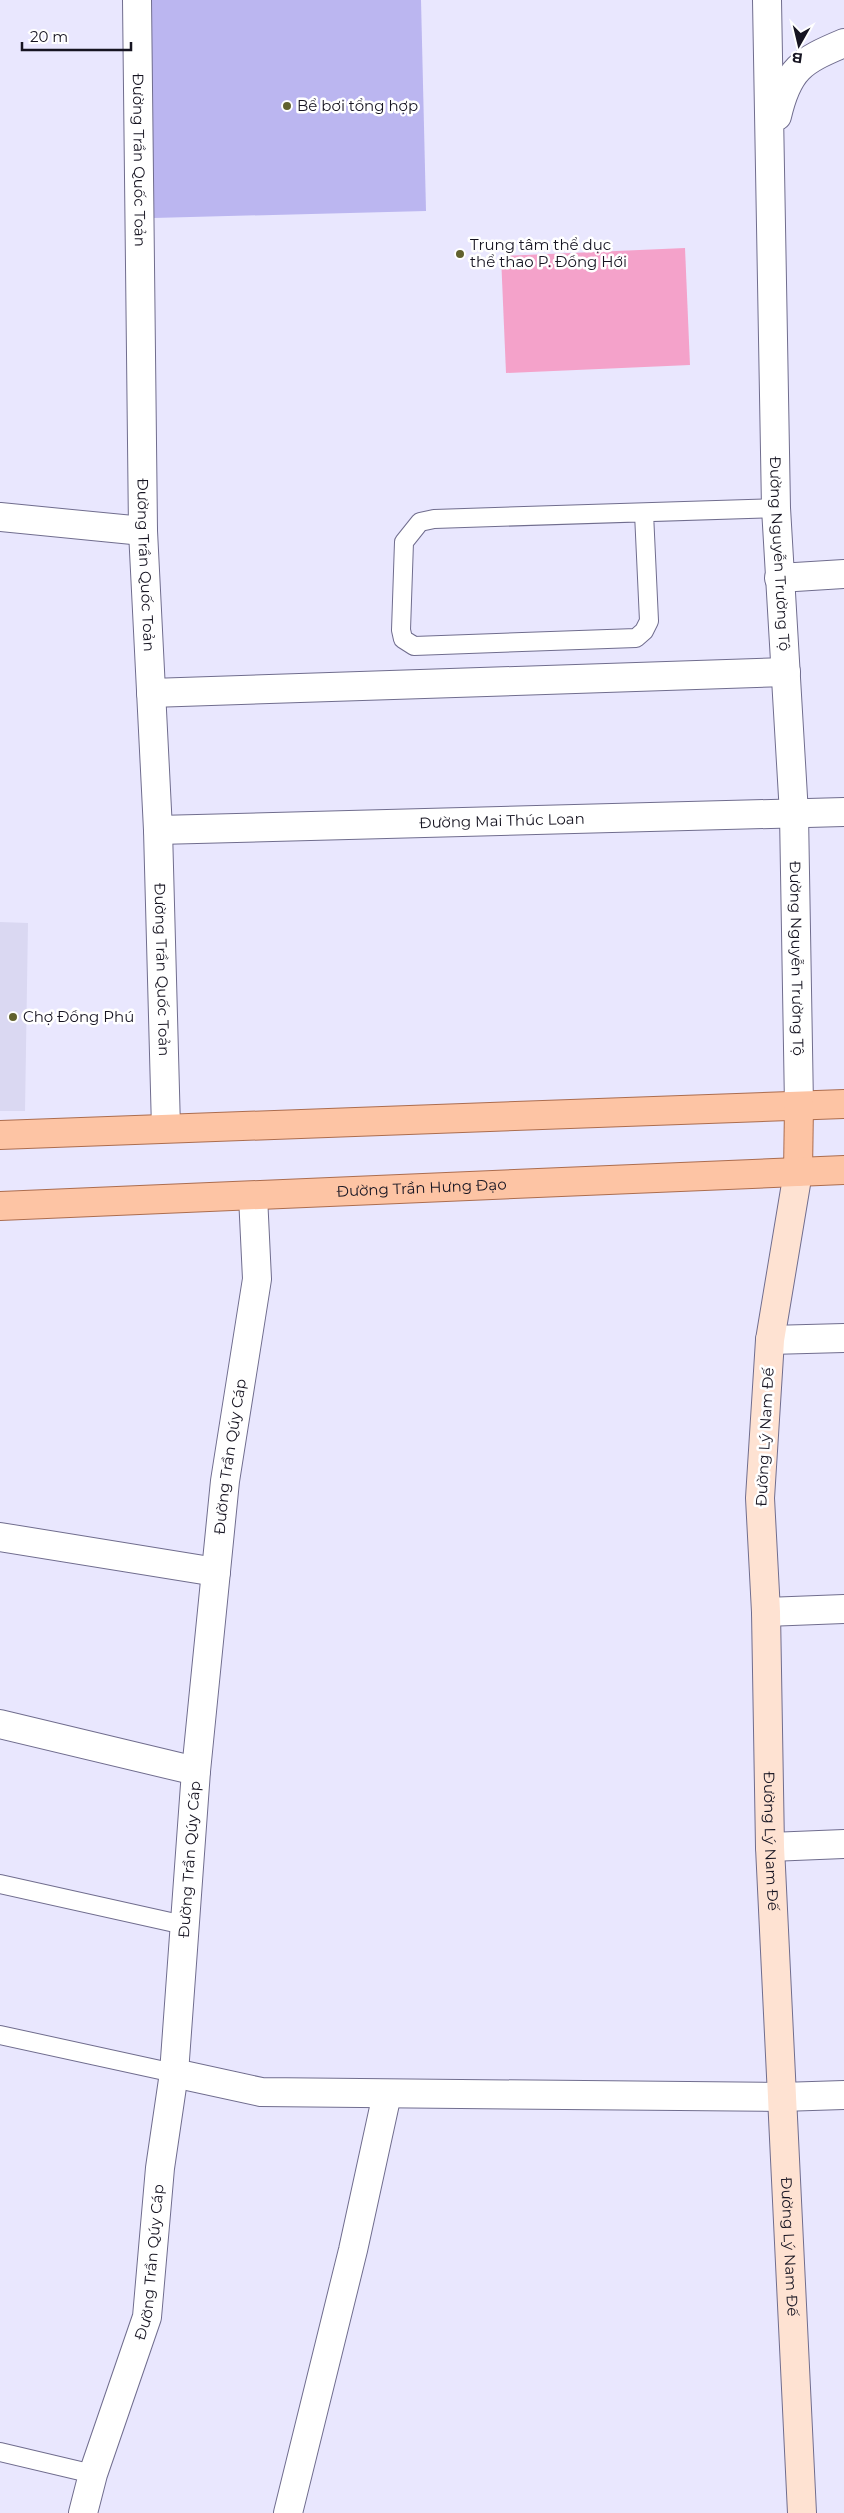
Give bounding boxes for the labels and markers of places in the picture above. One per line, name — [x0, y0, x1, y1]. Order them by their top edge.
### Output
place label: Bể bơi tổng hợp — [297, 96, 418, 115]
marker: Bể bơi tổng hợp — [281, 100, 293, 112]
place label: Trung tâm thể dục thể thao P. Đồng Hới — [470, 235, 627, 271]
marker: Trung tâm thể dục thể thao P. Đồng Hới — [454, 248, 466, 260]
place label: Chợ Đồng Phú — [23, 1007, 134, 1026]
marker: Chợ Đồng Phú — [7, 1011, 19, 1023]

